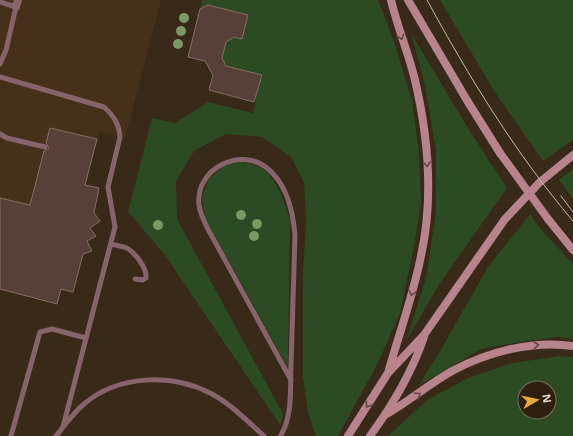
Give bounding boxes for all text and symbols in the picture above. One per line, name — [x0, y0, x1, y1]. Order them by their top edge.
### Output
one-way arrow — [397, 34, 405, 41]
one-way arrow — [423, 161, 432, 167]
one-way arrow — [408, 289, 417, 296]
one-way arrow — [533, 341, 539, 350]
north arrow — [517, 380, 557, 420]
one-way arrow — [414, 393, 421, 400]
text: N — [539, 393, 555, 404]
one-way arrow — [366, 400, 373, 407]

